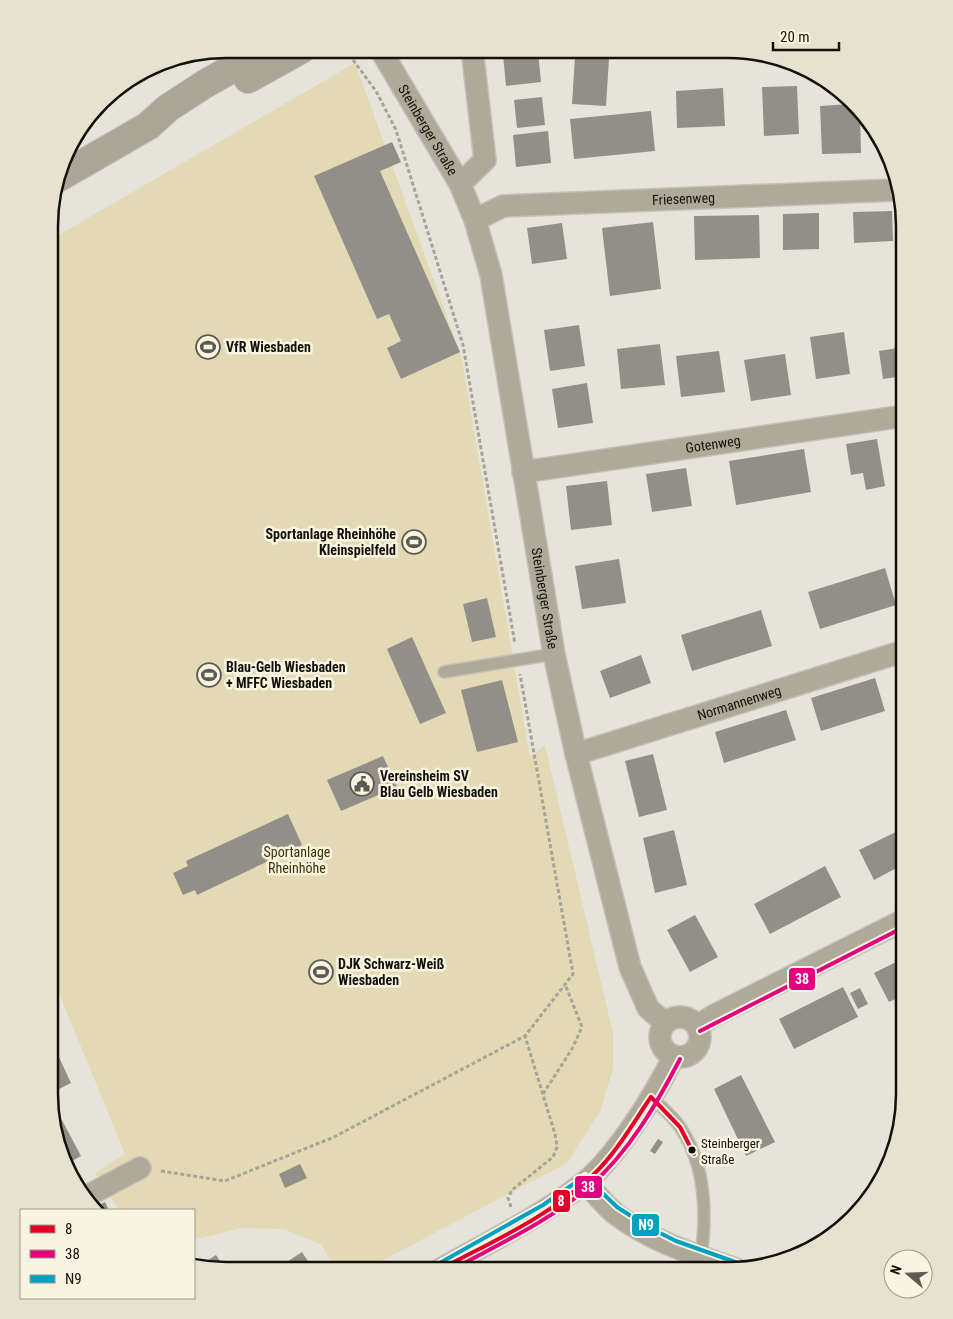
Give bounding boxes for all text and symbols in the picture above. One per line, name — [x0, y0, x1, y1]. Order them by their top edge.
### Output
scale bar — [773, 20, 839, 52]
text: 20 m — [780, 28, 810, 46]
street label: Steinberger Straße — [395, 82, 461, 178]
street label: Friesenweg — [652, 189, 715, 208]
sports icon: VfR Wiesbaden — [195, 334, 221, 360]
place label: VfR Wiesbaden — [226, 339, 311, 355]
street label: Gotenweg — [684, 432, 742, 456]
place label: Sportanlage Rheinhöhe Kleinspielfeld — [265, 526, 396, 558]
sports icon: Sportanlage Rheinhöhe Kleinspielfeld — [401, 529, 427, 555]
street label: Steinberger Straße — [528, 546, 561, 651]
place label: Blau-Gelb Wiesbaden + MFFC Wiesbaden — [226, 659, 346, 691]
sports icon: Blau-Gelb Wiesbaden + MFFC Wiesbaden — [196, 662, 222, 688]
street label: Normannenweg — [695, 682, 783, 723]
place label: Vereinsheim SV Blau Gelb Wiesbaden — [380, 768, 498, 800]
public building icon: Vereinsheim SV Blau Gelb Wiesbaden — [349, 771, 375, 797]
park label: Sportanlage Rheinhöhe — [264, 844, 331, 876]
place label: DJK Schwarz-Weiß Wiesbaden — [338, 956, 445, 988]
sports icon: DJK Schwarz-Weiß Wiesbaden — [308, 959, 334, 985]
line badge: 38 — [788, 967, 816, 991]
text: 38 — [795, 971, 809, 987]
place label: Steinberger Straße — [701, 1136, 760, 1167]
marker: Steinberger Straße — [687, 1145, 697, 1155]
line badge: 38 — [574, 1175, 603, 1199]
text: 38 — [581, 1179, 595, 1195]
line badge: 8 — [552, 1189, 571, 1213]
text: 8 — [557, 1193, 565, 1209]
legend — [20, 1209, 195, 1299]
line badge: N9 — [631, 1213, 660, 1237]
text: N9 — [638, 1217, 654, 1233]
text: 8 — [65, 1220, 72, 1238]
text: 38 — [65, 1245, 80, 1263]
north arrow — [883, 1249, 933, 1299]
text: N — [887, 1263, 905, 1276]
text: N9 — [65, 1270, 82, 1288]

